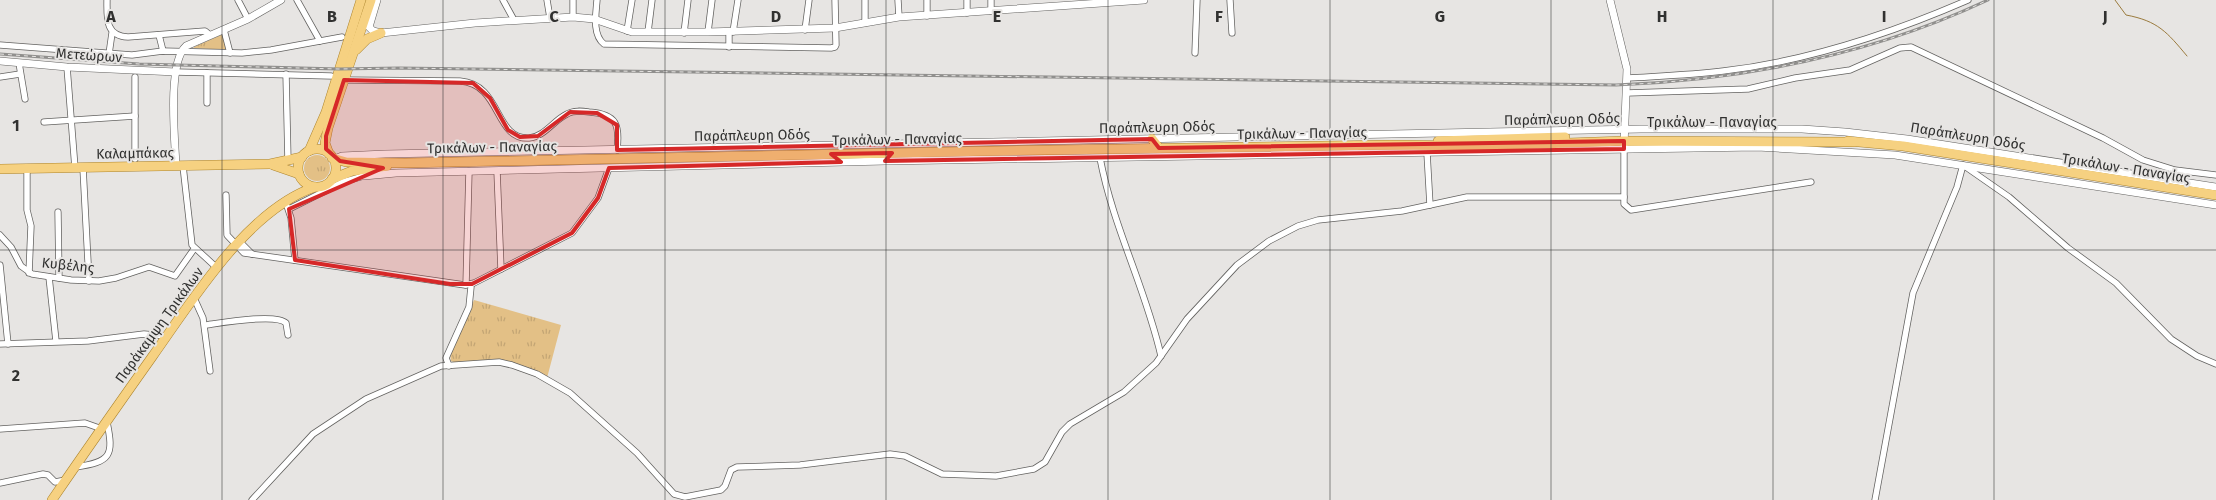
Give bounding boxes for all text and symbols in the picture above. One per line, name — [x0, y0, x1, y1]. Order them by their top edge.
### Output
text: A — [105, 7, 116, 26]
text: B — [327, 7, 337, 26]
text: C — [549, 7, 559, 26]
text: D — [771, 7, 781, 26]
text: E — [993, 7, 1001, 26]
text: F — [1215, 7, 1223, 26]
text: G — [1435, 7, 1445, 26]
text: H — [1657, 7, 1667, 26]
text: I — [1882, 7, 1886, 26]
text: J — [2101, 7, 2108, 26]
street label: Μετεώρων — [55, 45, 123, 66]
street label: Παράπλευρη Οδός — [1504, 110, 1621, 129]
street label: Τρικάλων - Παναγίας — [1647, 114, 1777, 131]
text: 1 — [12, 116, 20, 135]
street label: Παράπλευρη Οδός — [1099, 118, 1216, 137]
street label: Παράπλευρη Οδός — [1909, 119, 2027, 154]
street label: Τρικάλων - Παναγίας — [1237, 124, 1367, 143]
street label: Παράπλευρη Οδός — [694, 126, 811, 145]
street label: Τρικάλων - Παναγίας — [832, 130, 962, 149]
street label: Τρικάλων - Παναγίας — [427, 138, 557, 157]
street label: Καλαμπάκας — [96, 144, 175, 163]
street label: Τρικάλων - Παναγίας — [2061, 150, 2192, 187]
street label: Κυβέλης — [41, 254, 96, 277]
street label: Παράκαμψη Τρικάλων — [112, 264, 207, 387]
text: 2 — [12, 366, 20, 385]

